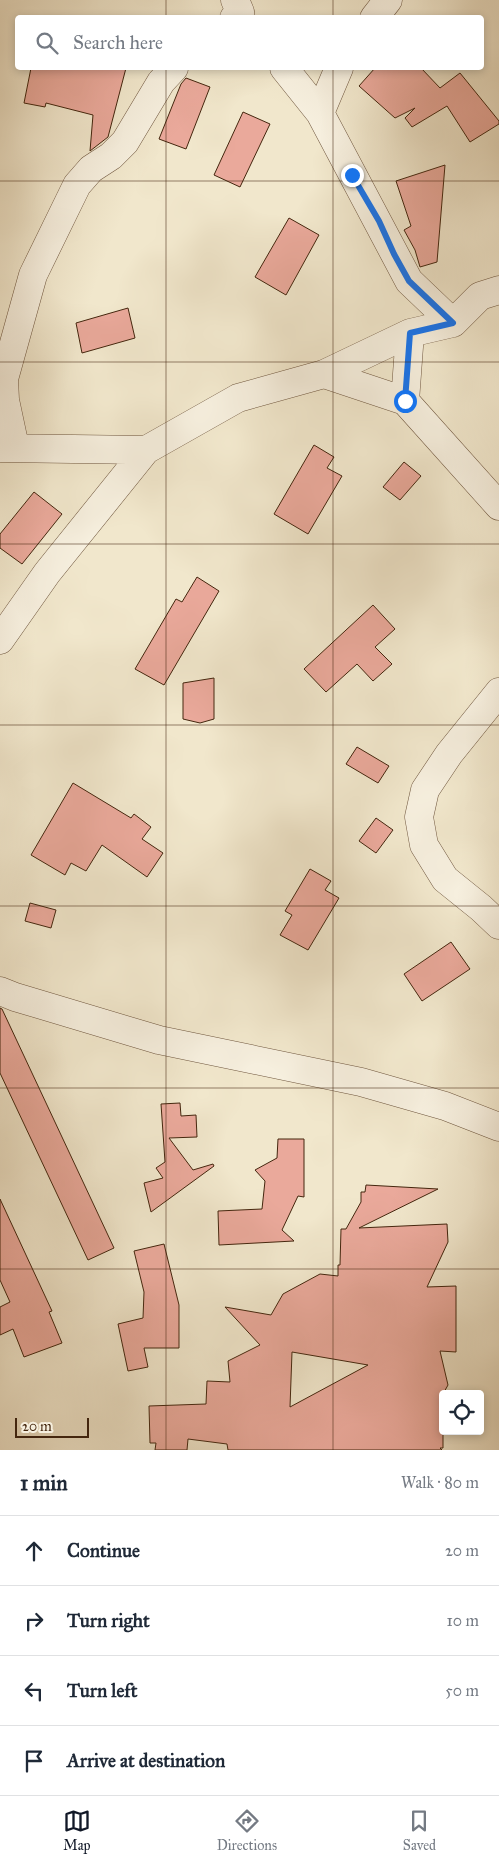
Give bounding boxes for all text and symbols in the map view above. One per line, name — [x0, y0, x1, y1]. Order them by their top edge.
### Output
search box — [15, 15, 484, 70]
icon: search — [33, 29, 61, 57]
text: Search here — [73, 31, 163, 54]
route end — [341, 164, 364, 187]
route start — [394, 390, 417, 413]
map controls — [439, 1390, 484, 1435]
button: locate — [439, 1390, 484, 1435]
scale bar — [15, 1415, 89, 1438]
text: 20 m — [22, 1418, 52, 1435]
text: 1 min — [20, 1470, 68, 1496]
text: Walk · 80 m — [401, 1473, 479, 1492]
icon: ahead — [20, 1537, 48, 1565]
text: Continue — [67, 1539, 140, 1562]
text: 20 m — [445, 1541, 479, 1560]
icon: right — [20, 1607, 48, 1635]
text: Turn right — [67, 1609, 150, 1632]
text: 10 m — [447, 1611, 479, 1630]
icon: left — [20, 1677, 48, 1705]
text: Turn left — [67, 1679, 137, 1702]
text: 50 m — [445, 1681, 479, 1700]
icon: arrive — [20, 1747, 48, 1775]
text: Arrive at destination — [67, 1749, 225, 1772]
tab: Map — [63, 1807, 91, 1854]
tab: Directions — [217, 1807, 277, 1854]
tab: Saved — [403, 1807, 436, 1854]

